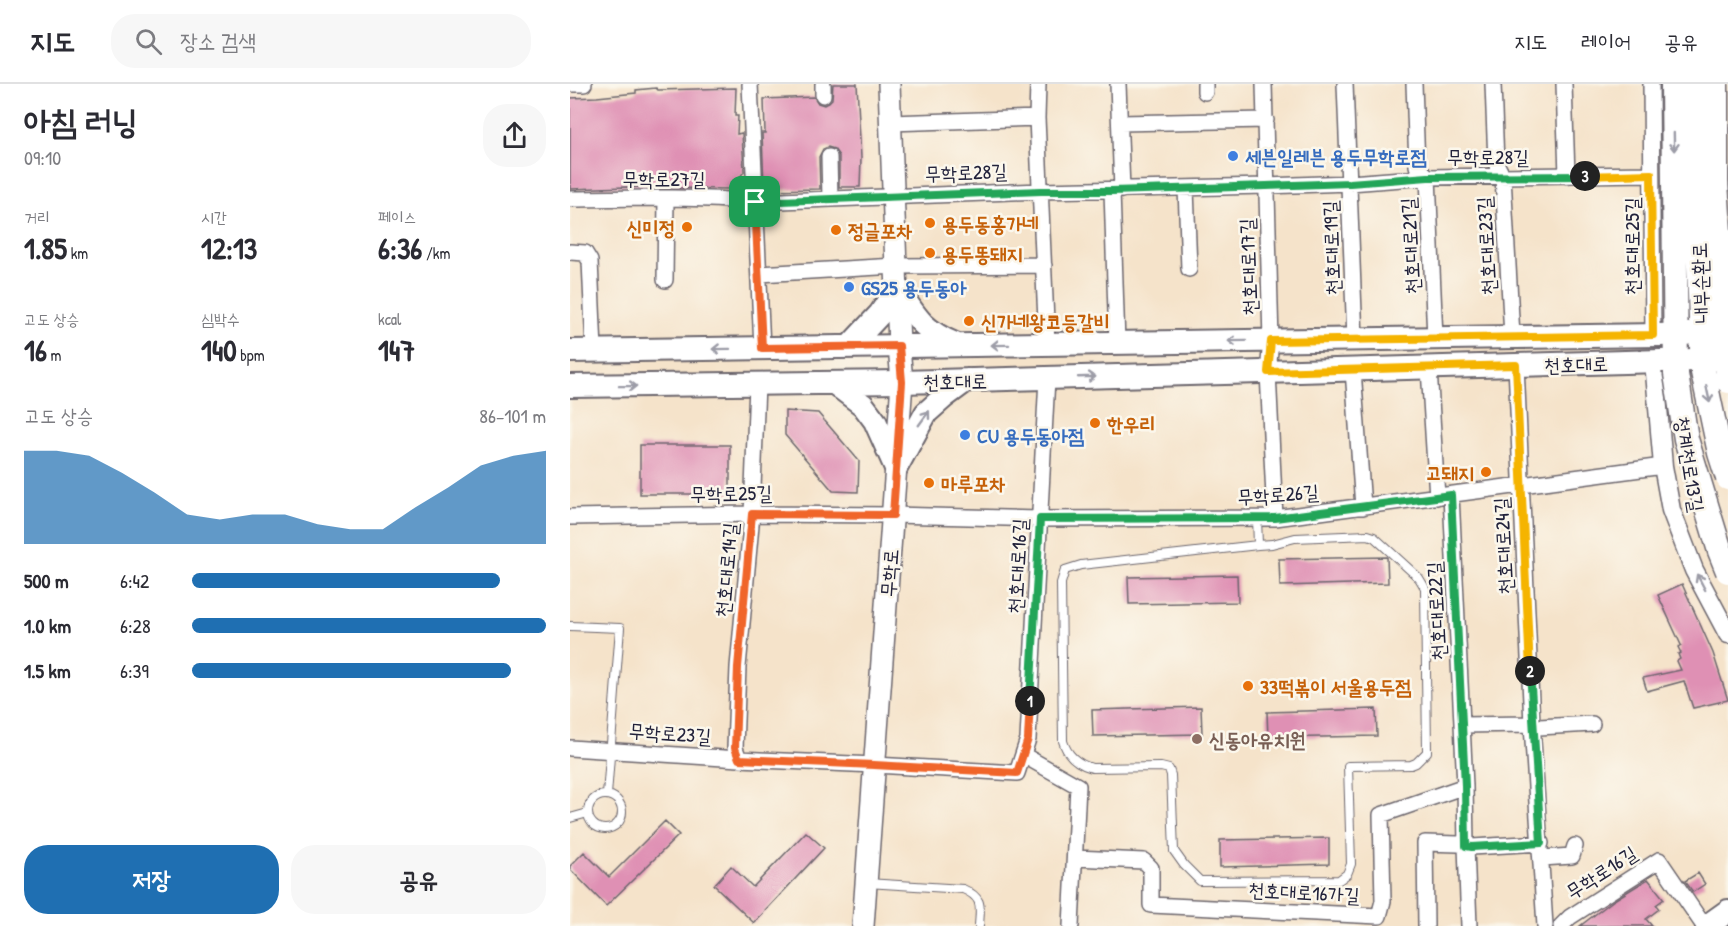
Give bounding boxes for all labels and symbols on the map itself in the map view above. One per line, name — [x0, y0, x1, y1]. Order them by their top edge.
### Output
one-way arrow — [1668, 132, 1680, 152]
place label: 세븐일레븐 용두무학로점 — [1245, 143, 1427, 170]
street label: 무학로28길 — [1447, 143, 1529, 170]
marker: 세븐일레븐 용두무학로점 — [1226, 149, 1240, 163]
street label: 무학로28길 — [924, 157, 1008, 187]
pin: 3 — [1570, 161, 1600, 191]
street label: 무학로27길 — [622, 165, 706, 192]
pin — [729, 176, 780, 227]
street label: 천호대로23길 — [1470, 196, 1502, 296]
street label: 천호대로21길 — [1394, 197, 1426, 295]
street label: 천호대로25길 — [1618, 197, 1645, 295]
street label: 천호대로19길 — [1316, 200, 1346, 296]
place label: 용두동홍가네 — [942, 210, 1039, 237]
place label: 신미정 — [627, 214, 675, 241]
marker: 용두동홍가네 — [923, 216, 937, 230]
place label: 정글포차 — [848, 217, 912, 244]
street label: 천호대로17길 — [1233, 218, 1263, 316]
marker: 신미정 — [680, 220, 694, 234]
marker: 정글포차 — [829, 223, 843, 237]
place label: 용두똥돼지 — [942, 240, 1022, 267]
street label: 내부순환로 — [1685, 242, 1715, 324]
marker: 용두똥돼지 — [923, 246, 937, 260]
place label: GS25 용두동아 — [861, 274, 967, 301]
marker: GS25 용두동아 — [842, 280, 856, 294]
place label: 신가네왕코등갈비 — [981, 308, 1110, 335]
marker: 신가네왕코등갈비 — [962, 314, 976, 328]
one-way arrow — [1228, 335, 1248, 347]
one-way arrow — [991, 339, 1011, 351]
one-way arrow — [712, 343, 732, 354]
street label: 천호대로 — [1543, 349, 1609, 379]
street label: 천호대로 — [923, 367, 987, 395]
one-way arrow — [1076, 371, 1096, 383]
one-way arrow — [618, 380, 638, 392]
one-way arrow — [1703, 384, 1714, 403]
one-way arrow — [918, 410, 930, 426]
place label: 한우리 — [1106, 410, 1155, 437]
street label: 청계천로13길 — [1669, 414, 1711, 514]
marker: 한우리 — [1088, 416, 1102, 430]
place label: CU 용두동아점 — [977, 422, 1084, 449]
marker: CU 용두동아점 — [958, 428, 972, 442]
place label: 고돼지 — [1426, 459, 1474, 486]
marker: 고돼지 — [1479, 465, 1493, 479]
place label: 마루포차 — [941, 470, 1005, 497]
marker: 마루포차 — [922, 476, 936, 490]
street label: 무학로26길 — [1236, 478, 1320, 510]
street label: 무학로25길 — [690, 479, 772, 507]
street label: 천호대로24길 — [1487, 497, 1519, 595]
street label: 천호대로16길 — [1001, 517, 1033, 615]
street label: 천호대로14길 — [708, 521, 744, 619]
street label: 무학로 — [874, 548, 904, 598]
street label: 천호대로22길 — [1420, 561, 1452, 661]
one-way arrow — [1695, 574, 1707, 591]
pin: 2 — [1515, 656, 1545, 686]
place label: 33떡볶이 서울용두점 — [1260, 673, 1411, 700]
marker: 33떡볶이 서울용두점 — [1241, 679, 1255, 693]
pin: 1 — [1015, 686, 1045, 716]
street label: 무학로23길 — [628, 717, 712, 749]
place label: 신동아유치원 — [1209, 726, 1306, 753]
marker: 신동아유치원 — [1190, 732, 1204, 746]
street label: 무학로16길 — [1560, 839, 1642, 905]
street label: 천호대로16가길 — [1247, 876, 1361, 908]

